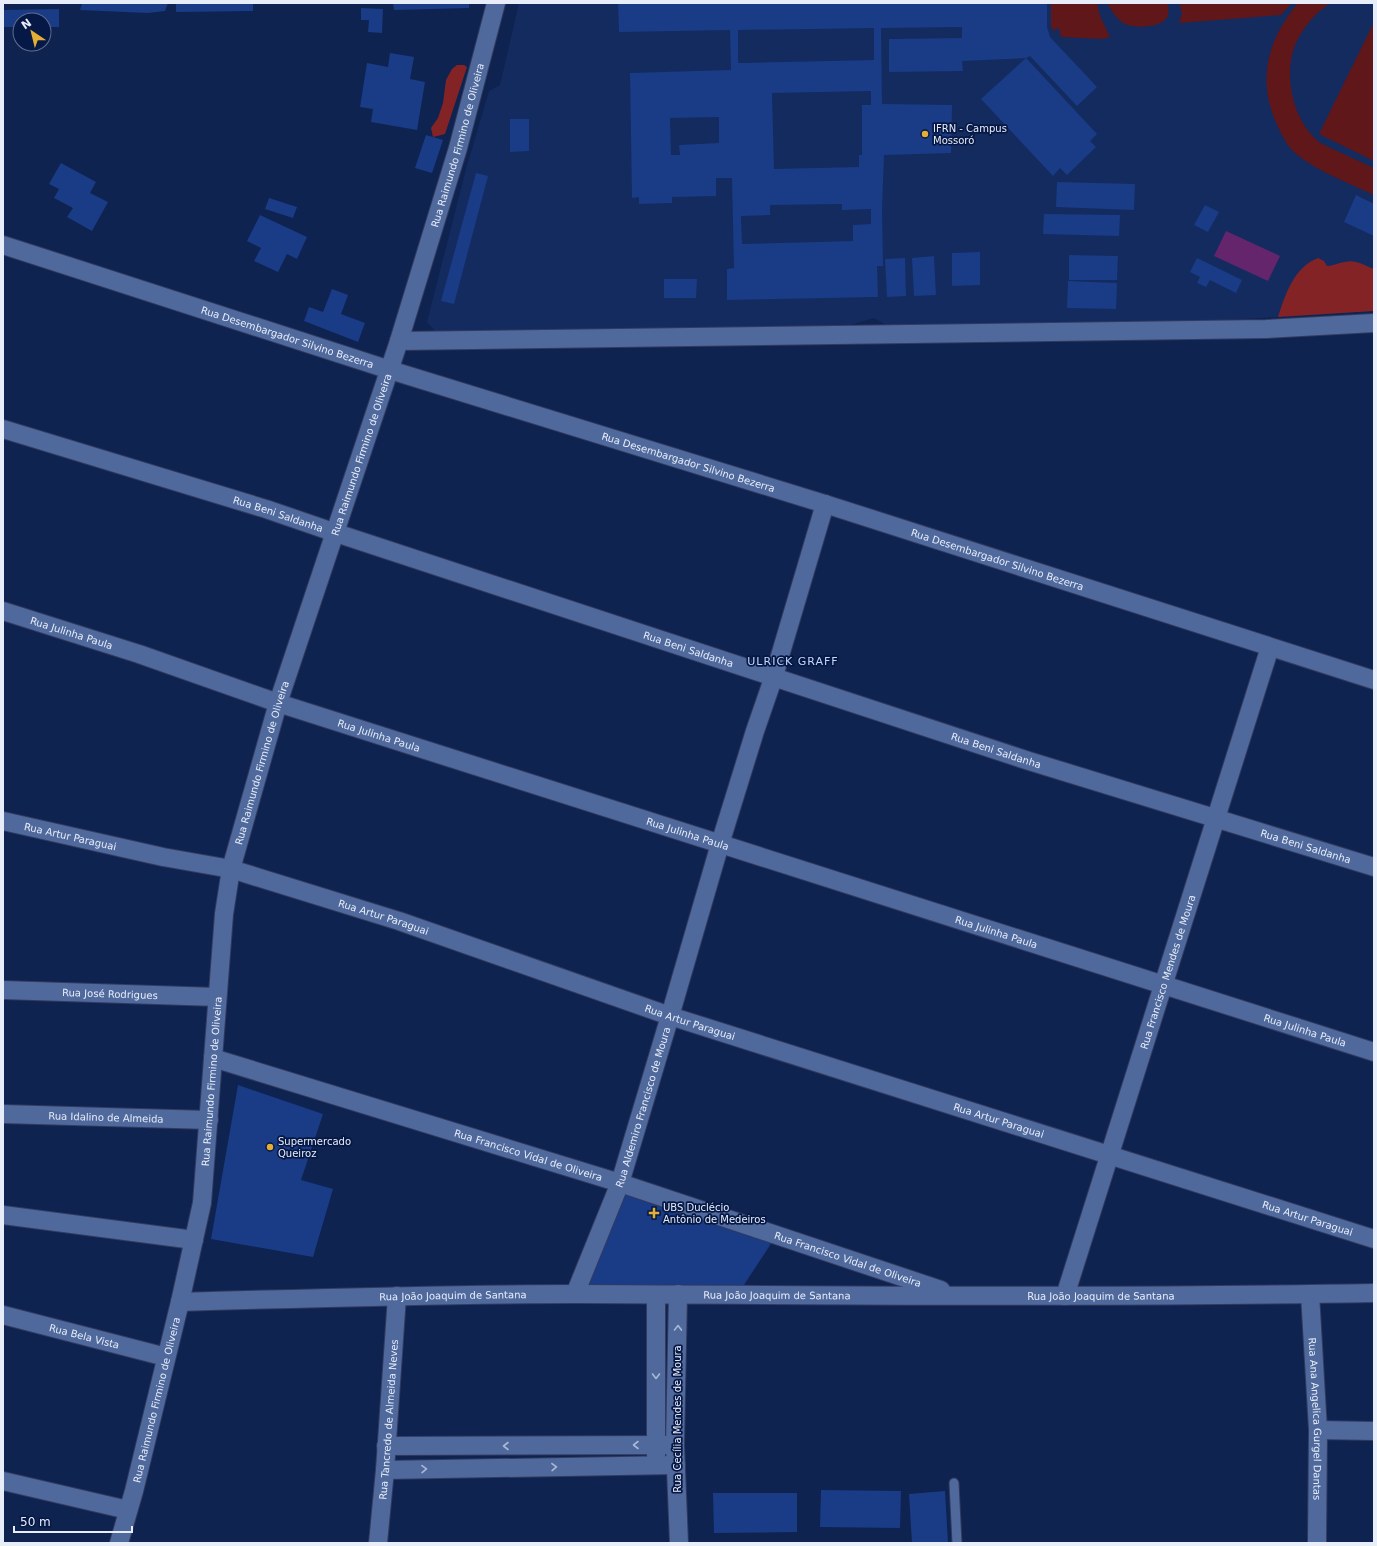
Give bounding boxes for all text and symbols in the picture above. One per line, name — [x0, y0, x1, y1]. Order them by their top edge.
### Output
north arrow — [12, 12, 52, 52]
text: N — [19, 16, 34, 32]
street label: Rua Raimundo Firmino de Oliveira — [429, 62, 486, 229]
place label: IFRN - Campus Mossoró — [933, 123, 1007, 146]
marker: IFRN - Campus Mossoró — [920, 129, 930, 139]
street label: Rua Desembargador Silvino Bezerra — [200, 304, 375, 370]
street label: Rua Raimundo Firmino de Oliveira — [329, 372, 394, 537]
street label: Rua Desembargador Silvino Bezerra — [600, 431, 776, 494]
street label: Rua Beni Saldanha — [232, 494, 325, 534]
street label: Rua Desembargador Silvino Bezerra — [910, 527, 1085, 593]
street label: Rua Julinha Paula — [29, 615, 114, 651]
street label: Rua Beni Saldanha — [642, 630, 735, 669]
district label: ULRICK GRAFF — [747, 655, 839, 668]
street label: Rua Raimundo Firmino de Oliveira — [233, 679, 291, 846]
street label: Rua Julinha Paula — [336, 717, 421, 754]
street label: Rua Beni Saldanha — [950, 731, 1043, 770]
street label: Rua Julinha Paula — [645, 816, 730, 852]
street label: Rua Artur Paraguai — [23, 821, 117, 852]
street label: Rua Beni Saldanha — [1259, 827, 1352, 866]
street label: Rua Francisco Mendes de Moura — [1138, 893, 1197, 1050]
street label: Rua Artur Paraguai — [337, 898, 430, 937]
street label: Rua Julinha Paula — [954, 914, 1039, 951]
street label: Rua José Rodrigues — [62, 987, 158, 1001]
street label: Rua Raimundo Firmino de Oliveira — [200, 996, 224, 1167]
street label: Rua Artur Paraguai — [643, 1003, 736, 1042]
street label: Rua Julinha Paula — [1262, 1012, 1348, 1049]
street label: Rua Aldemiro Francisco de Moura — [614, 1026, 672, 1189]
street label: Rua Artur Paraguai — [952, 1101, 1045, 1140]
street label: Rua Idalino de Almeida — [48, 1110, 164, 1125]
street label: Rua Francisco Vidal de Oliveira — [453, 1127, 604, 1183]
place label: Supermercado Queiroz — [278, 1136, 351, 1159]
marker: Supermercado Queiroz — [265, 1142, 275, 1152]
street label: Rua Artur Paraguai — [1261, 1199, 1354, 1238]
place label: UBS Duclécio Antônio de Medeiros — [663, 1202, 766, 1225]
marker: UBS Duclécio Antônio de Medeiros — [648, 1207, 660, 1219]
street label: Rua Francisco Vidal de Oliveira — [773, 1230, 923, 1289]
street label: Rua João Joaquim de Santana — [379, 1289, 527, 1302]
street label: Rua João Joaquim de Santana — [703, 1290, 851, 1301]
street label: Rua João Joaquim de Santana — [1027, 1290, 1175, 1302]
street label: Rua Raimundo Firmino de Oliveira — [131, 1316, 182, 1484]
street label: Rua Bela Vista — [48, 1322, 120, 1351]
one-way arrow — [674, 1325, 682, 1331]
street label: Rua Ana Angelica Gurgel Dantas — [1307, 1337, 1323, 1500]
street label: Rua Tancredo de Almeida Neves — [377, 1339, 400, 1500]
street label: Rua Cecília Mendes de Moura — [672, 1345, 683, 1493]
one-way arrow — [652, 1373, 660, 1379]
one-way arrow — [633, 1441, 639, 1449]
one-way arrow — [503, 1442, 509, 1450]
one-way arrow — [551, 1463, 557, 1471]
one-way arrow — [421, 1465, 427, 1473]
scale bar — [14, 1508, 132, 1534]
text: 50 m — [20, 1515, 51, 1529]

